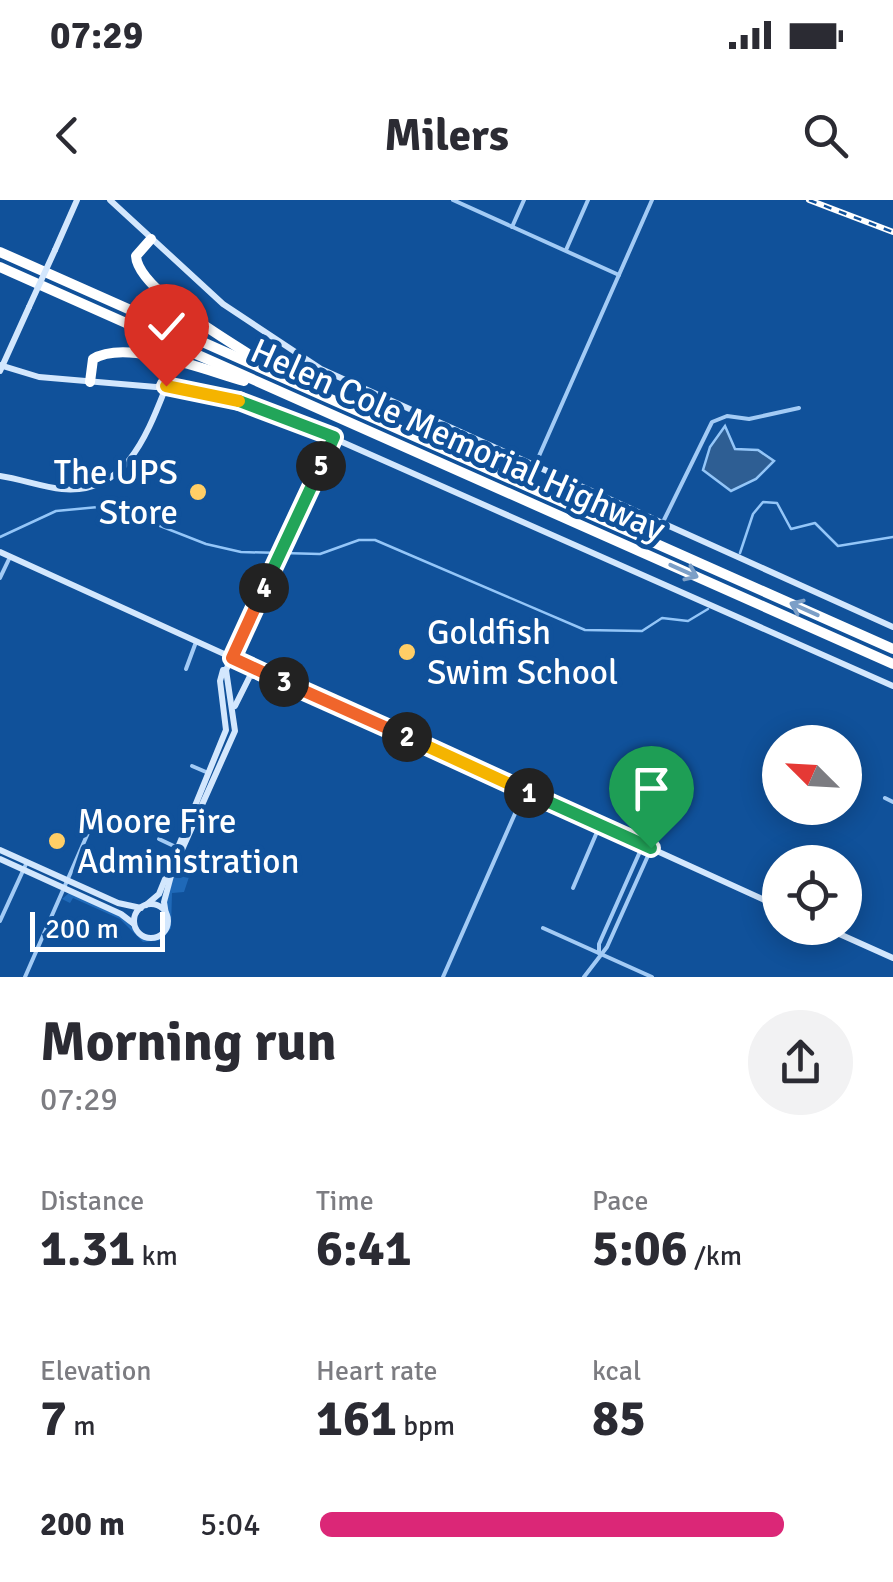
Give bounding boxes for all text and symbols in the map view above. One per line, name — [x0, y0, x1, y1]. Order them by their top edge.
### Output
text: 07:29 — [50, 12, 143, 59]
icon: back — [40, 108, 95, 163]
text: Milers — [384, 108, 509, 163]
icon: search — [798, 108, 853, 163]
pin — [124, 284, 209, 387]
icon: check — [139, 299, 194, 354]
street label: Helen Cole Memorial Highway — [244, 329, 672, 551]
pin: 5 — [296, 441, 346, 491]
text: 5 — [313, 449, 329, 483]
place label: The UPS Store — [54, 451, 178, 534]
marker: The UPS Store — [187, 481, 209, 503]
pin: 4 — [239, 563, 289, 613]
one-way arrow — [668, 563, 699, 581]
text: 4 — [256, 571, 272, 605]
one-way arrow — [789, 599, 820, 617]
place label: Goldfish Swim School — [427, 611, 618, 694]
marker: Goldfish Swim School — [396, 641, 418, 663]
pin: 3 — [259, 657, 309, 707]
text: 3 — [276, 665, 292, 699]
pin: 2 — [382, 712, 432, 762]
text: 2 — [399, 720, 415, 754]
north arrow — [762, 725, 862, 825]
map controls — [762, 725, 862, 945]
pin — [609, 746, 694, 849]
icon: arrive — [624, 761, 679, 816]
pin: 1 — [504, 768, 554, 818]
text: 1 — [521, 776, 537, 810]
place label: Moore Fire Administration — [77, 800, 300, 883]
marker: Moore Fire Administration — [46, 830, 68, 852]
button: locate — [762, 845, 862, 945]
scale bar — [30, 907, 165, 951]
text: 200 m — [45, 912, 119, 946]
text: Morning run — [40, 1008, 337, 1076]
button: share — [748, 1010, 853, 1115]
text: 07:29 — [40, 1080, 118, 1119]
text: Distance — [40, 1184, 144, 1218]
text: Time — [316, 1184, 374, 1218]
text: Pace — [592, 1184, 648, 1218]
text: 1.31 — [40, 1218, 135, 1280]
text: 6:41 — [316, 1218, 412, 1280]
text: 5:06 — [592, 1218, 688, 1280]
text: km — [135, 1239, 178, 1273]
text: /km — [688, 1239, 742, 1273]
text: Elevation — [40, 1354, 152, 1388]
text: Heart rate — [316, 1354, 438, 1388]
text: kcal — [592, 1354, 641, 1388]
text: 7 — [40, 1388, 67, 1450]
text: 161 — [316, 1388, 397, 1450]
text: 85 — [592, 1388, 646, 1450]
text: m — [67, 1409, 96, 1443]
text: bpm — [397, 1409, 455, 1443]
text: 200 m — [40, 1505, 125, 1544]
text: 5:04 — [200, 1505, 260, 1544]

